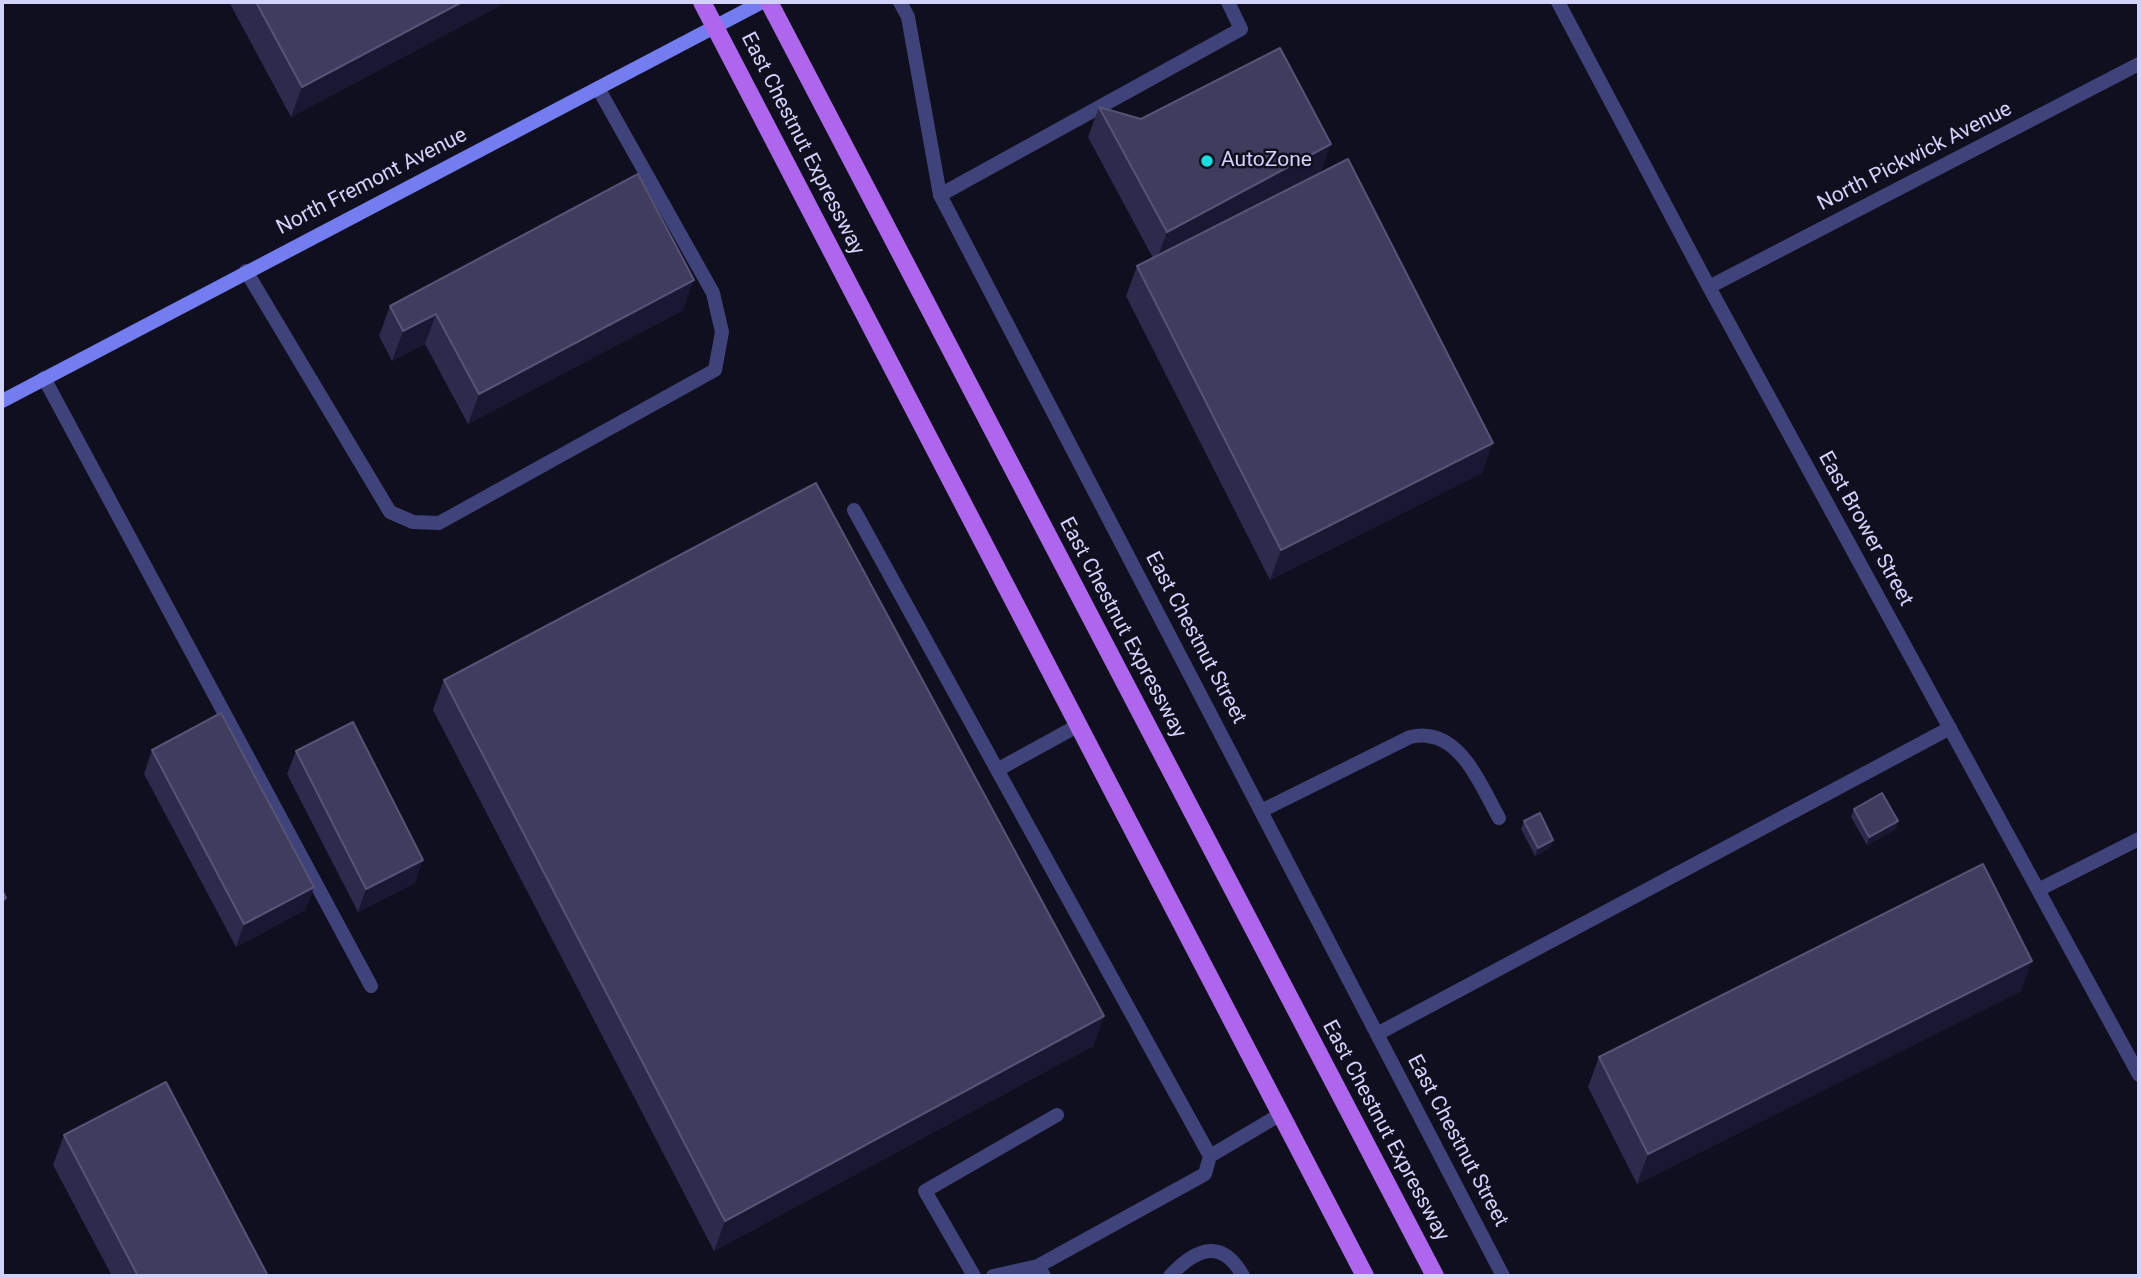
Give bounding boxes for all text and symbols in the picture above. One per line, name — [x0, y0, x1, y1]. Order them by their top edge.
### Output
street label: East Chestnut Expressway — [735, 28, 869, 260]
street label: North Pickwick Avenue — [1814, 97, 2016, 217]
street label: North Fremont Avenue — [273, 123, 471, 241]
place label: AutoZone — [1221, 148, 1312, 174]
marker: AutoZone — [1199, 153, 1215, 169]
street label: East Brower Street — [1812, 447, 1918, 611]
street label: East Chestnut Expressway — [1053, 513, 1191, 743]
street label: East Chestnut Street — [1139, 548, 1251, 728]
street label: East Chestnut Expressway — [1316, 1016, 1454, 1246]
street label: East Chestnut Street — [1401, 1051, 1513, 1231]

